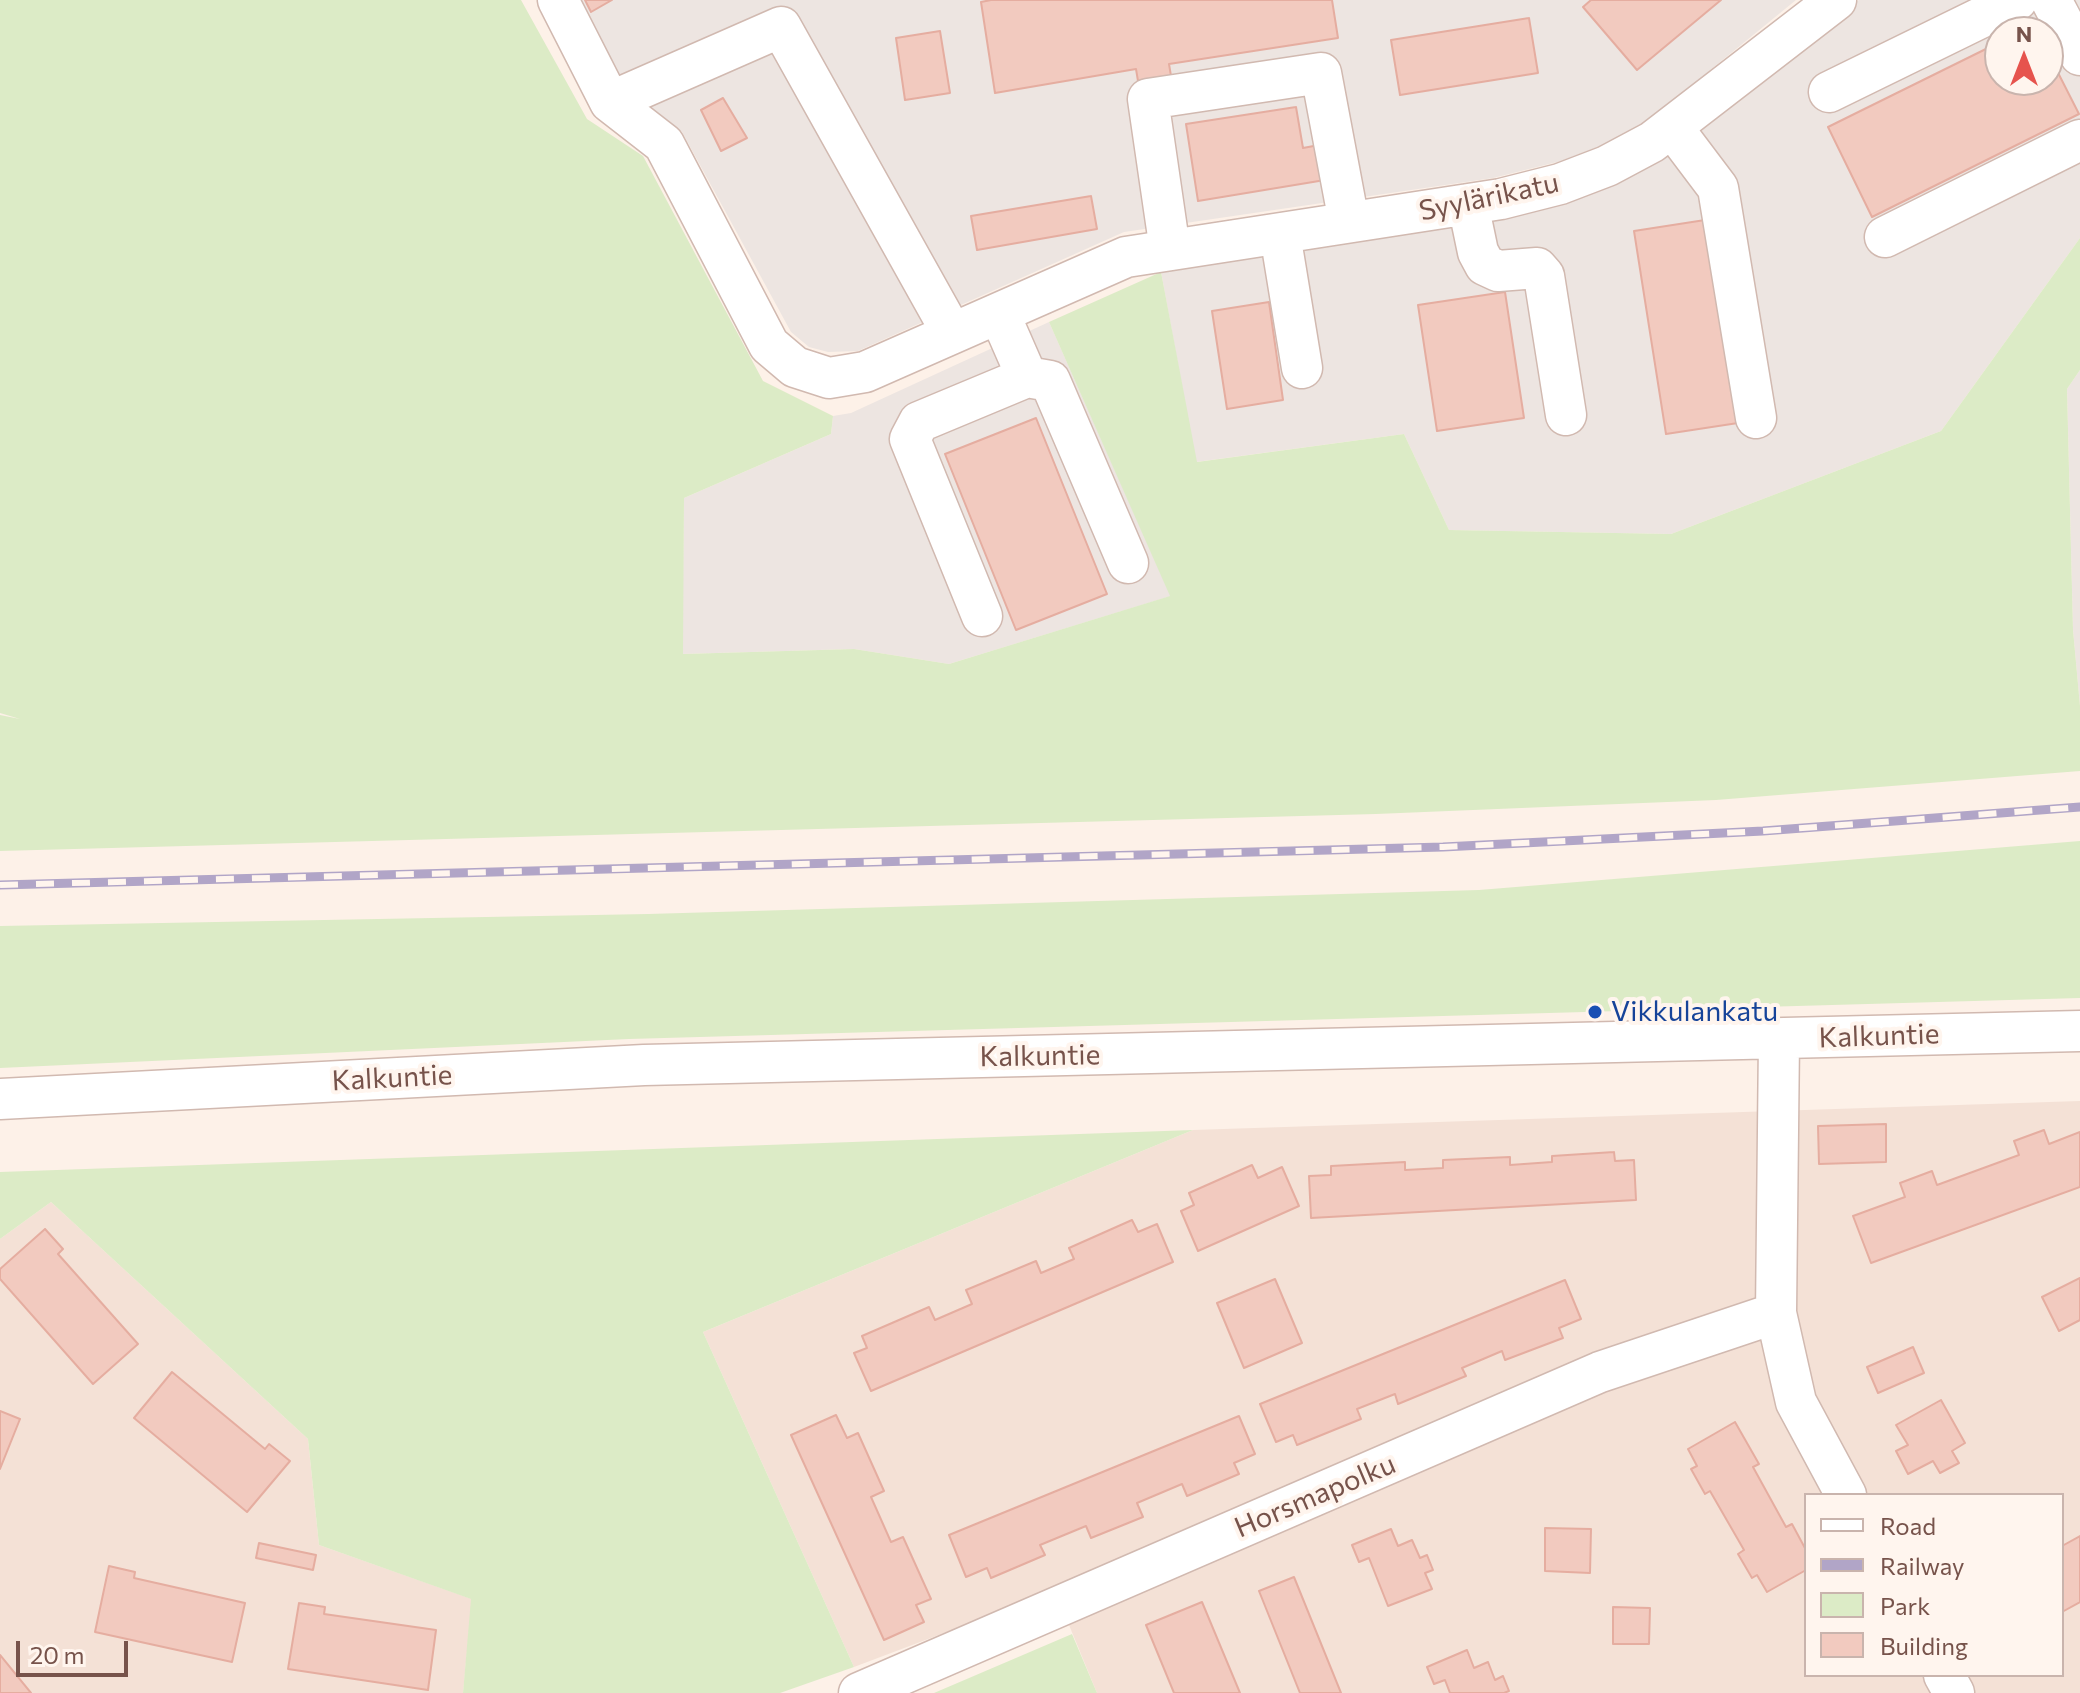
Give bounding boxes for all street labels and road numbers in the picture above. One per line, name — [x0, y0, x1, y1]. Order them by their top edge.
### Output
street label: Syylärikatu — [1416, 166, 1562, 228]
street label: Kalkuntie — [1818, 1017, 1940, 1055]
street label: Kalkuntie — [979, 1038, 1101, 1074]
street label: Kalkuntie — [331, 1058, 453, 1098]
street label: Horsmapolku — [1230, 1447, 1400, 1545]

